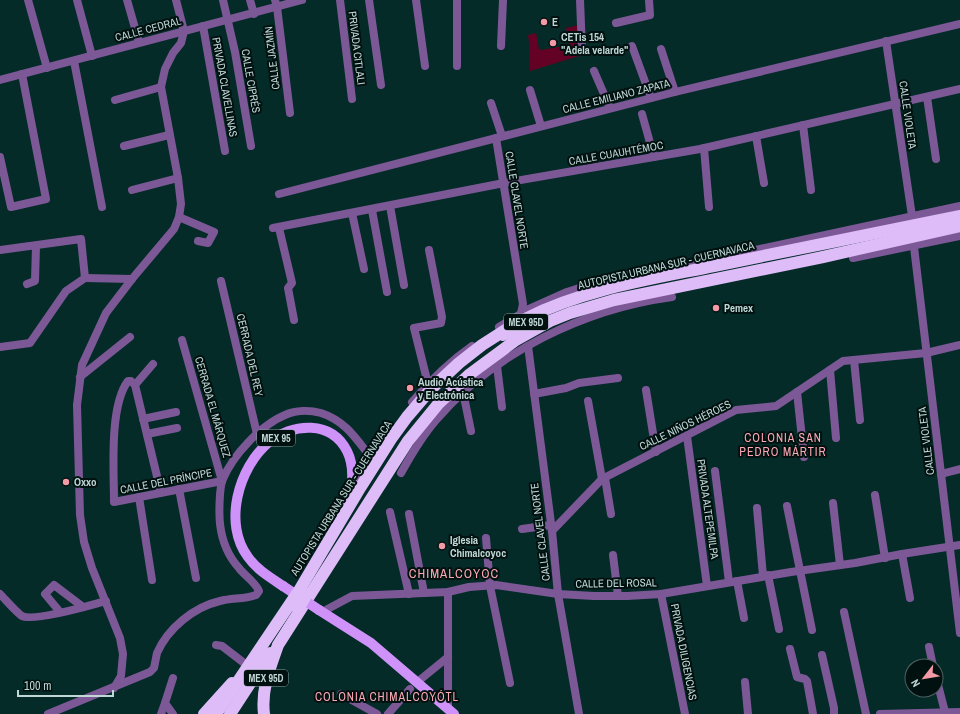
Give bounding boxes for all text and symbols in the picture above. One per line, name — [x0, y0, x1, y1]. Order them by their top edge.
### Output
street label: PRIVADA CITLALI — [346, 10, 368, 86]
street label: CALLE CEDRAL — [114, 13, 182, 45]
place label: E — [552, 15, 558, 29]
marker: E — [539, 17, 549, 27]
street label: CALLE JAZMÍN — [261, 26, 283, 90]
place label: CETis 154 "Adela velarde" — [561, 30, 628, 57]
street label: PRIVADA CLAVELLINAS — [209, 36, 241, 138]
marker: CETis 154 "Adela velarde" — [548, 38, 558, 48]
street label: CALLE CIPRÉS — [238, 48, 264, 114]
street label: CALLE EMILIANO ZAPATA — [561, 76, 672, 116]
street label: CALLE VIOLETA — [896, 80, 920, 151]
street label: CALLE CUAUHTÉMOC — [568, 138, 665, 168]
street label: CALLE CLAVEL NORTE — [502, 150, 532, 250]
street label: AUTOPISTA URBANA SUR - CUERNAVACA — [576, 238, 756, 292]
place label: Pemex — [724, 301, 753, 315]
marker: Pemex — [711, 303, 721, 313]
street label: CERRADA DEL REY — [234, 312, 266, 398]
road number: MEX 95D — [504, 314, 548, 330]
street label: CERRADA EL MÁRQUEZ — [192, 355, 234, 460]
place label: Audio Acústica y Electrónica — [418, 375, 483, 402]
marker: Audio Acústica y Electrónica — [405, 383, 415, 393]
street label: CALLE NIÑOS HÉROES — [637, 397, 733, 453]
street label: CALLE VIOLETA — [915, 405, 937, 476]
street label: AUTOPISTA URBANA SUR - CUERNAVACA — [287, 417, 395, 579]
road number: MEX 95 — [257, 430, 295, 446]
district label: COLONIA SAN PEDRO MÁRTIR — [739, 430, 827, 460]
street label: PRIVADA ALTEPEMILPA — [694, 458, 722, 561]
street label: CALLE DEL PRÍNCIPE — [119, 465, 213, 497]
place label: Oxxo — [74, 475, 97, 489]
marker: Oxxo — [61, 477, 71, 487]
street label: CALLE CLAVEL NORTE — [527, 482, 553, 582]
place label: Iglesia Chimalcoyoc — [450, 533, 506, 560]
marker: Iglesia Chimalcoyoc — [437, 541, 447, 551]
district label: CHIMALCOYOC — [409, 565, 499, 582]
street label: CALLE DEL ROSAL — [575, 575, 657, 591]
street label: PRIVADA DILIGENCIAS — [668, 603, 700, 701]
north arrow — [904, 658, 944, 698]
road number: MEX 95D — [244, 670, 288, 686]
scale bar — [18, 672, 113, 698]
text: N — [908, 677, 923, 690]
text: 100 m — [24, 678, 51, 694]
district label: COLONIA CHIMALCOYÓTL — [315, 689, 459, 705]

